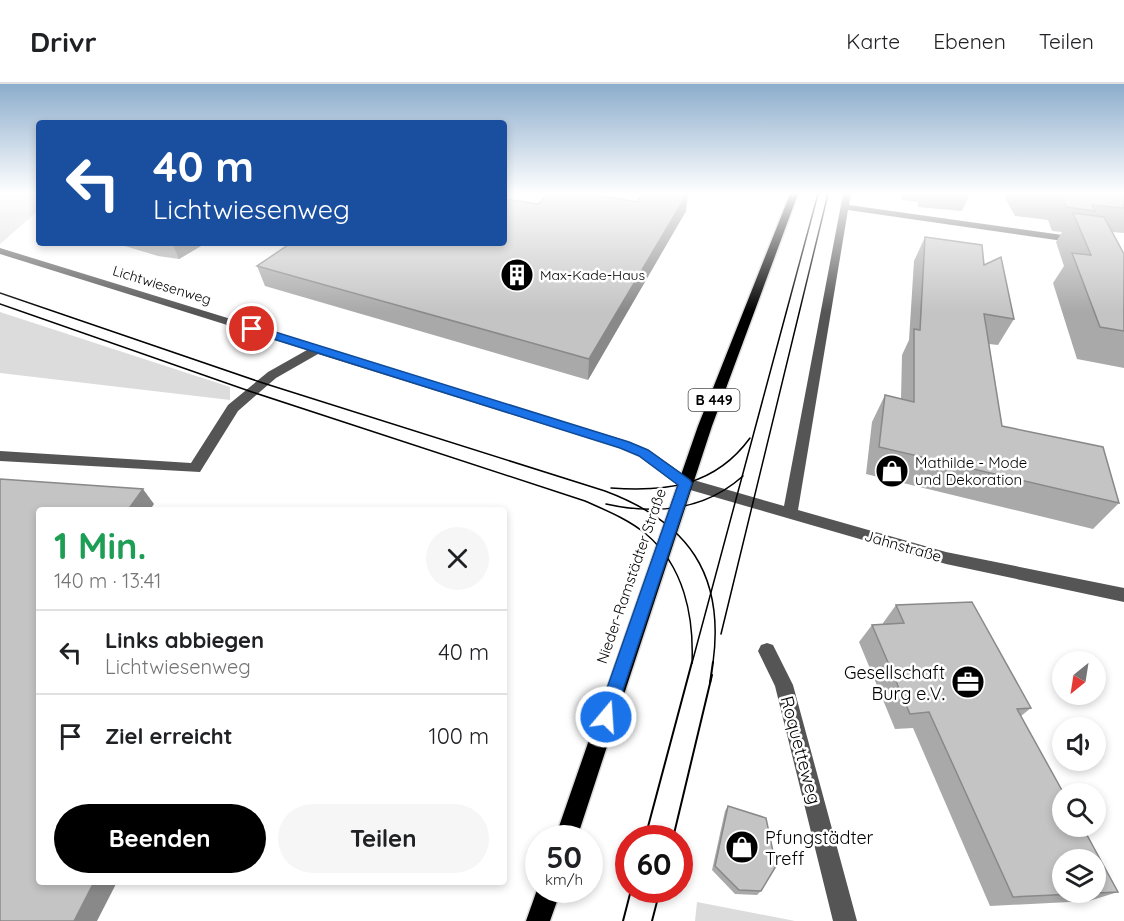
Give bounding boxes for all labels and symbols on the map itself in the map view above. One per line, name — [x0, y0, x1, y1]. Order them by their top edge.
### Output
building icon: Max-Kade-Haus — [499, 257, 535, 293]
street label: Lichtwiesenweg — [111, 261, 213, 309]
place label: Max-Kade-Haus — [540, 266, 645, 284]
pin — [226, 303, 277, 354]
road number: B 449 — [688, 389, 740, 411]
shop icon: Mathilde - Mode und Dekoration — [874, 453, 910, 489]
place label: Mathilde - Mode und Dekoration — [915, 453, 1027, 489]
street label: Nieder-Ramstädter Straße — [592, 486, 670, 666]
street label: Jahnstraße — [862, 526, 944, 566]
north arrow — [1052, 651, 1106, 705]
place label: Gesellschaft Burg e.V. — [844, 661, 945, 705]
office icon: Gesellschaft Burg e.V. — [950, 664, 986, 700]
position arrow — [574, 685, 638, 749]
street label: Roquetteweg — [775, 693, 827, 807]
speed limit sign: 60 — [615, 825, 693, 903]
place label: Pfungstädter Treff — [765, 826, 874, 870]
shop icon: Pfungstädter Treff — [724, 829, 760, 865]

